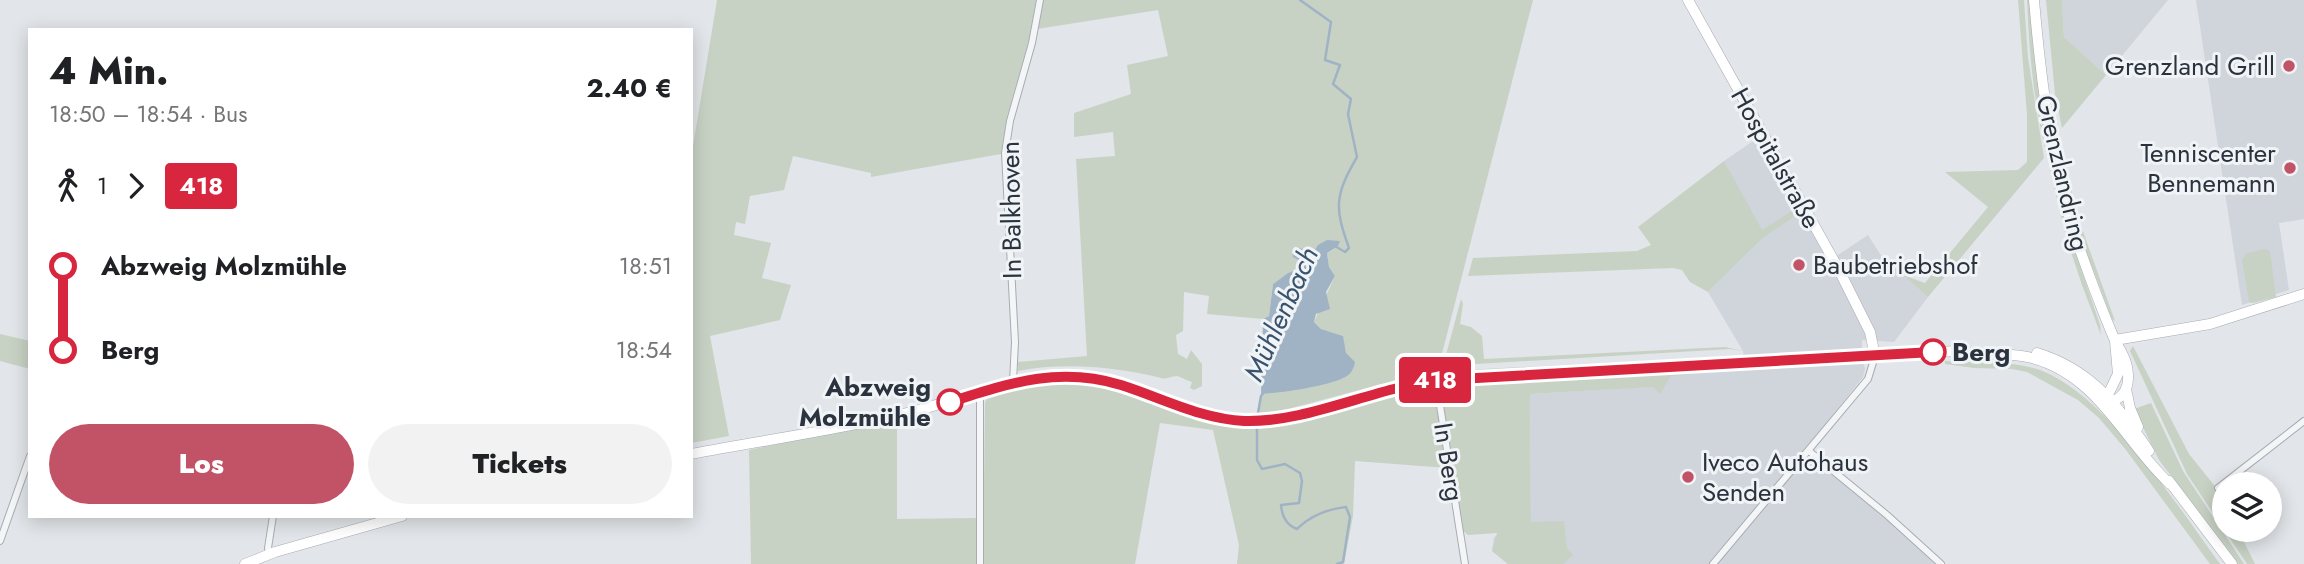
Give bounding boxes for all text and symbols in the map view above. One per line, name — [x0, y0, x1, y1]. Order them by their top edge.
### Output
text: 4 Min. — [49, 43, 169, 98]
place label: Grenzland Grill — [2105, 47, 2275, 85]
marker: Grenzland Grill — [2281, 58, 2297, 74]
text: 2.40 € — [586, 69, 672, 107]
street label: Hospitalstraße — [1722, 81, 1830, 235]
street label: Grenzlandring — [2027, 91, 2099, 255]
text: 18:50 – 18:54 · Bus — [49, 97, 247, 131]
place label: Tenniscenter Bennemann — [2141, 134, 2276, 202]
street label: In Balkhoven — [991, 141, 1031, 279]
marker: Tenniscenter Bennemann — [2282, 160, 2298, 176]
icon: walk — [49, 167, 87, 205]
icon: forward — [117, 167, 155, 205]
text: 418 — [179, 168, 223, 203]
text: 1 — [97, 169, 107, 203]
water label: Mühlenbach — [1233, 240, 1329, 388]
place label: Baubetriebshof — [1813, 246, 1978, 284]
text: Abzweig Molzmühle — [101, 247, 347, 285]
text: 18:51 — [619, 249, 672, 283]
marker: Baubetriebshof — [1791, 257, 1807, 273]
text: Berg — [101, 331, 159, 369]
text: 18:54 — [616, 333, 672, 367]
place label: Berg — [1952, 333, 2010, 371]
marker: Berg — [1920, 339, 1946, 365]
line badge: 418 — [1395, 357, 1475, 403]
text: 418 — [1413, 362, 1457, 397]
place label: Abzweig Molzmühle — [799, 368, 931, 436]
marker: Abzweig Molzmühle — [937, 389, 963, 415]
street label: In Berg — [1424, 420, 1474, 504]
button: Los — [49, 424, 354, 504]
button: Tickets — [368, 424, 672, 504]
place label: Iveco Autohaus Senden — [1702, 443, 1868, 511]
marker: Iveco Autohaus Senden — [1680, 469, 1696, 485]
map controls — [2212, 472, 2282, 542]
button: layers — [2212, 472, 2282, 542]

